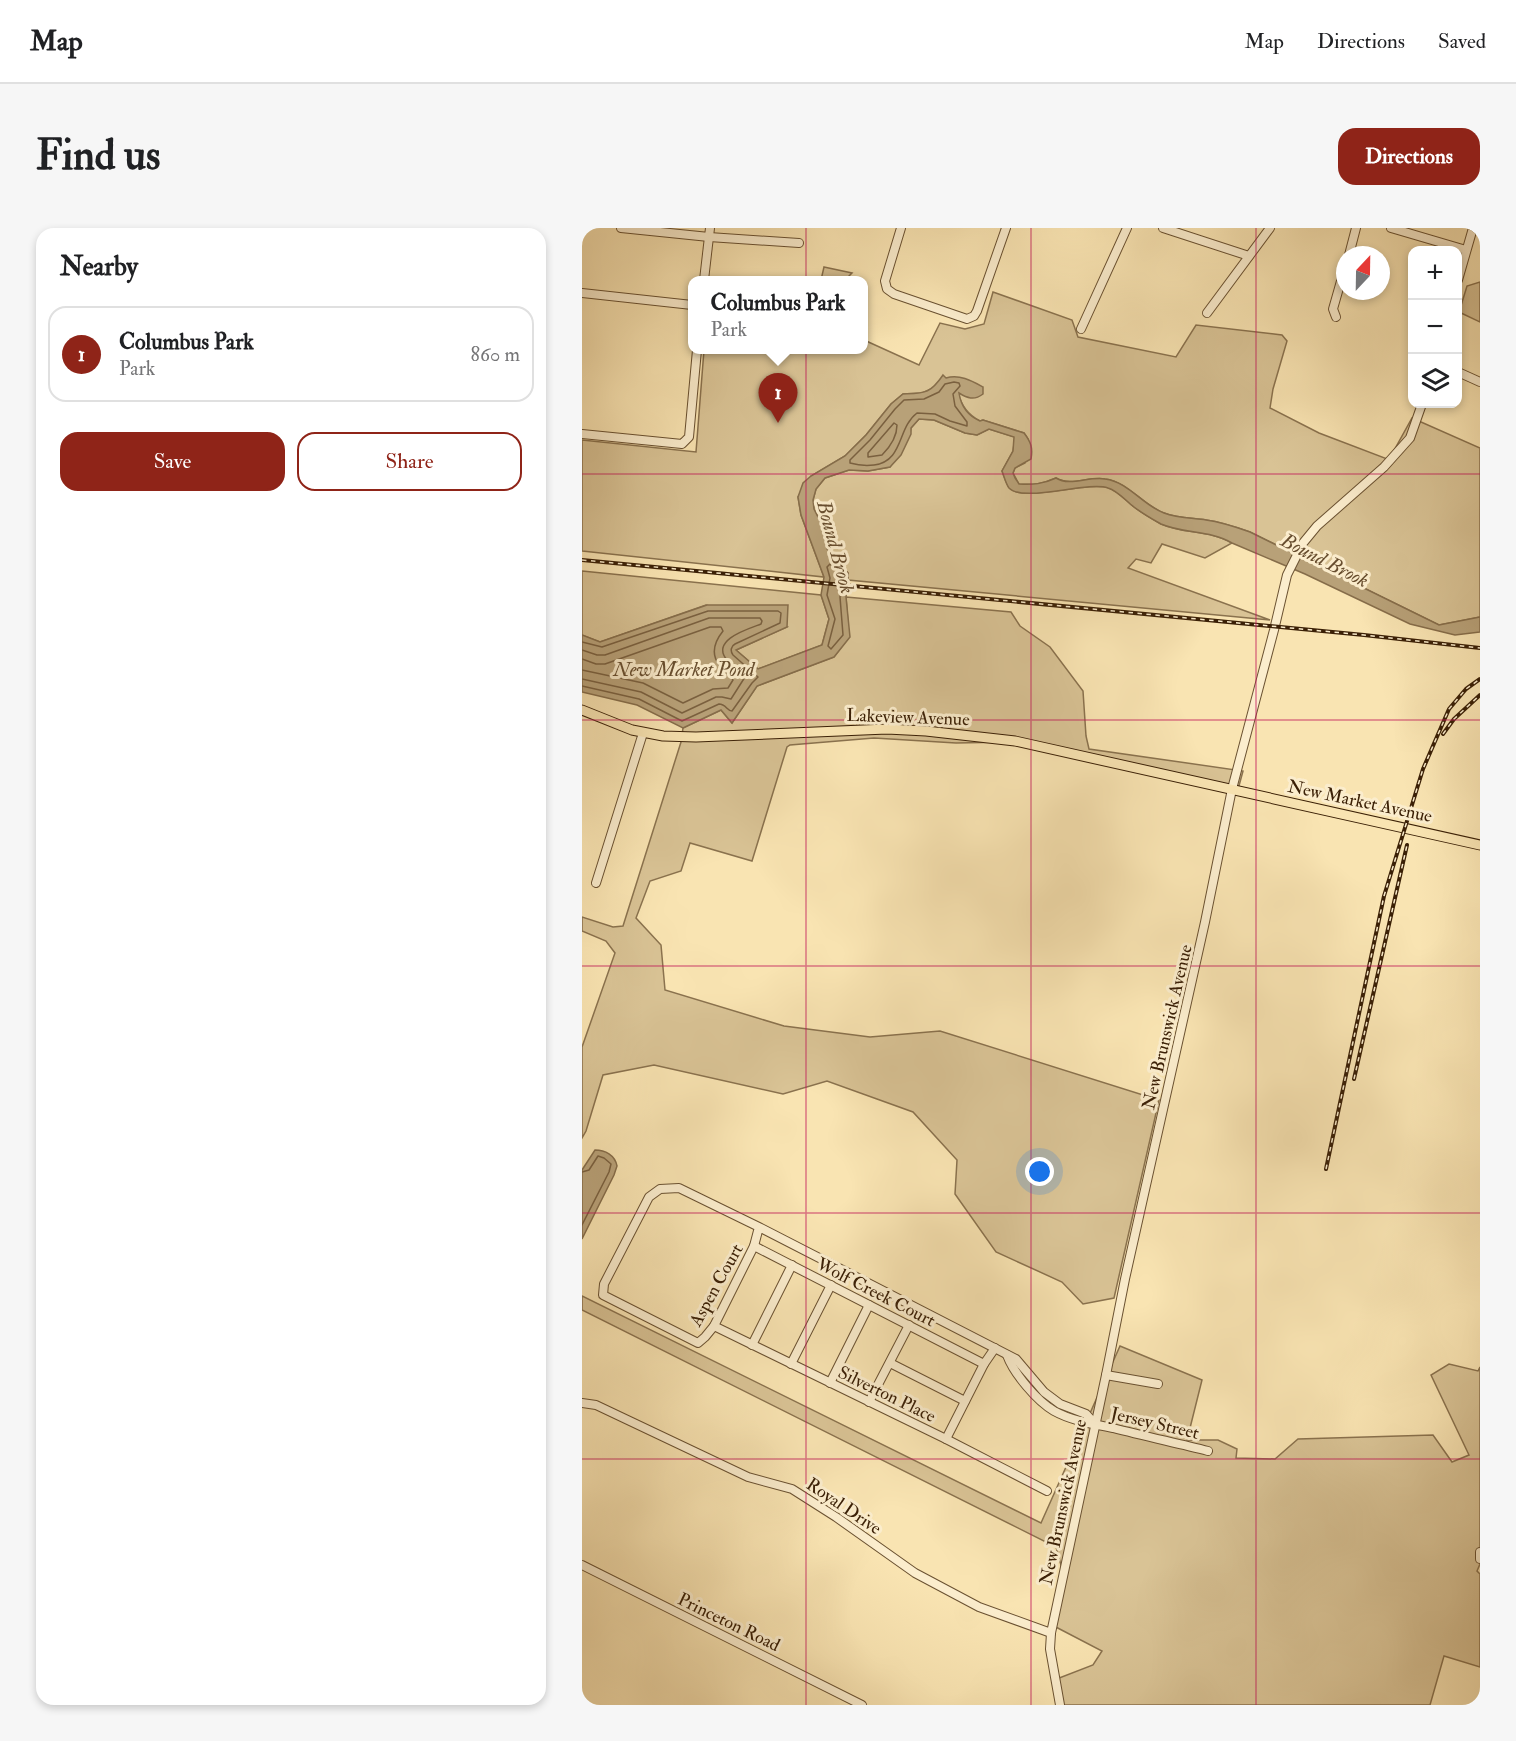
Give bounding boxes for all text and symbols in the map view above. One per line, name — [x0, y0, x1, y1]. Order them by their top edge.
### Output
text: Map — [30, 24, 83, 59]
text: Map — [1244, 28, 1284, 55]
text: Directions — [1317, 28, 1405, 55]
text: Saved — [1438, 28, 1486, 55]
button: Directions — [1338, 128, 1480, 185]
text: Find us — [36, 130, 160, 182]
north arrow — [1336, 246, 1390, 300]
map controls — [1408, 246, 1462, 408]
button: + — [1408, 246, 1462, 300]
text: Nearby — [60, 251, 138, 283]
popup — [688, 276, 868, 354]
text: Columbus Park — [711, 289, 845, 317]
button: − — [1408, 300, 1462, 354]
text: Park — [711, 317, 747, 342]
text: Columbus Park — [119, 328, 254, 356]
text: 1 — [78, 342, 85, 367]
text: 860 m — [471, 342, 520, 367]
button: layers — [1408, 354, 1462, 408]
text: Park — [119, 356, 155, 381]
pin: 1 — [758, 374, 798, 423]
button: Save — [60, 432, 285, 491]
button: Share — [297, 432, 522, 491]
water label: Bound Brook — [811, 497, 860, 596]
water label: Bound Brook — [1276, 527, 1373, 593]
water label: New Market Pond — [613, 657, 756, 682]
street label: Lakeview Avenue — [846, 704, 970, 731]
street label: New Market Avenue — [1286, 775, 1435, 828]
street label: New Brunswick Avenue — [1137, 942, 1198, 1112]
your location — [1025, 1157, 1054, 1186]
street label: Aspen Court — [684, 1240, 749, 1331]
street label: Wolf Creek Court — [812, 1252, 939, 1332]
street label: Silverton Place — [834, 1361, 940, 1428]
street label: Jersey Street — [1107, 1402, 1201, 1445]
street label: New Brunswick Avenue — [1035, 1417, 1092, 1587]
street label: Royal Drive — [802, 1473, 886, 1540]
street label: Princeton Road — [674, 1588, 784, 1657]

